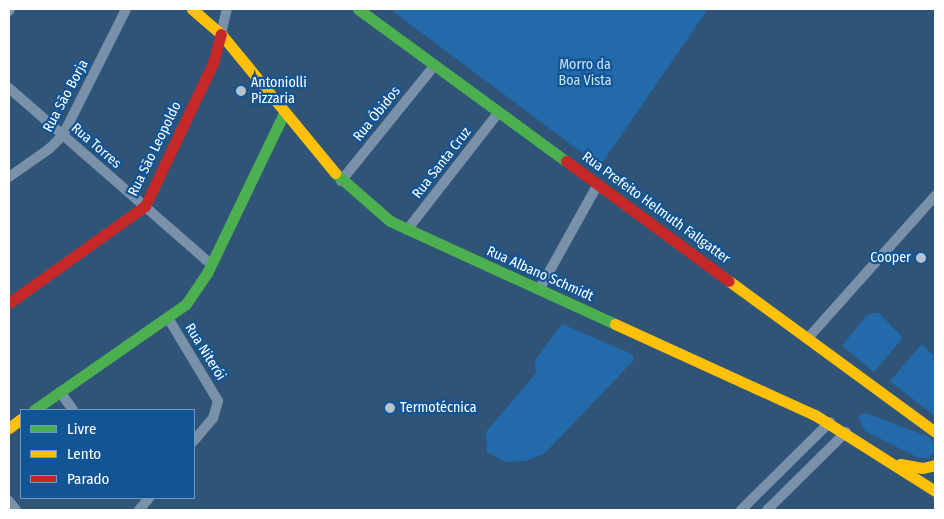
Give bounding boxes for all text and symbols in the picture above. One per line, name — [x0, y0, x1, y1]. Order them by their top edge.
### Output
street label: Rua São Borja — [40, 57, 92, 135]
park label: Morro da Boa Vista — [558, 57, 612, 90]
place label: Antoniolli Pizzaria — [251, 75, 307, 108]
street label: Rua Óbidos — [350, 83, 404, 145]
marker: Antoniolli Pizzaria — [235, 85, 247, 97]
street label: Rua São Leopoldo — [125, 99, 185, 199]
street label: Rua Torres — [68, 120, 124, 172]
street label: Rua Santa Cruz — [409, 124, 475, 202]
street label: Rua Prefeito Helmuth Fallgatter — [579, 149, 733, 267]
street label: Rua Albano Schmidt — [484, 243, 596, 305]
place label: Cooper — [870, 250, 911, 266]
marker: Cooper — [915, 252, 927, 264]
street label: Rua Niterói — [181, 320, 229, 384]
place label: Termotécnica — [400, 400, 477, 416]
marker: Termotécnica — [384, 402, 396, 414]
legend — [20, 409, 195, 499]
text: Livre — [67, 420, 96, 438]
text: Lento — [67, 445, 101, 463]
text: Parado — [67, 470, 109, 488]

